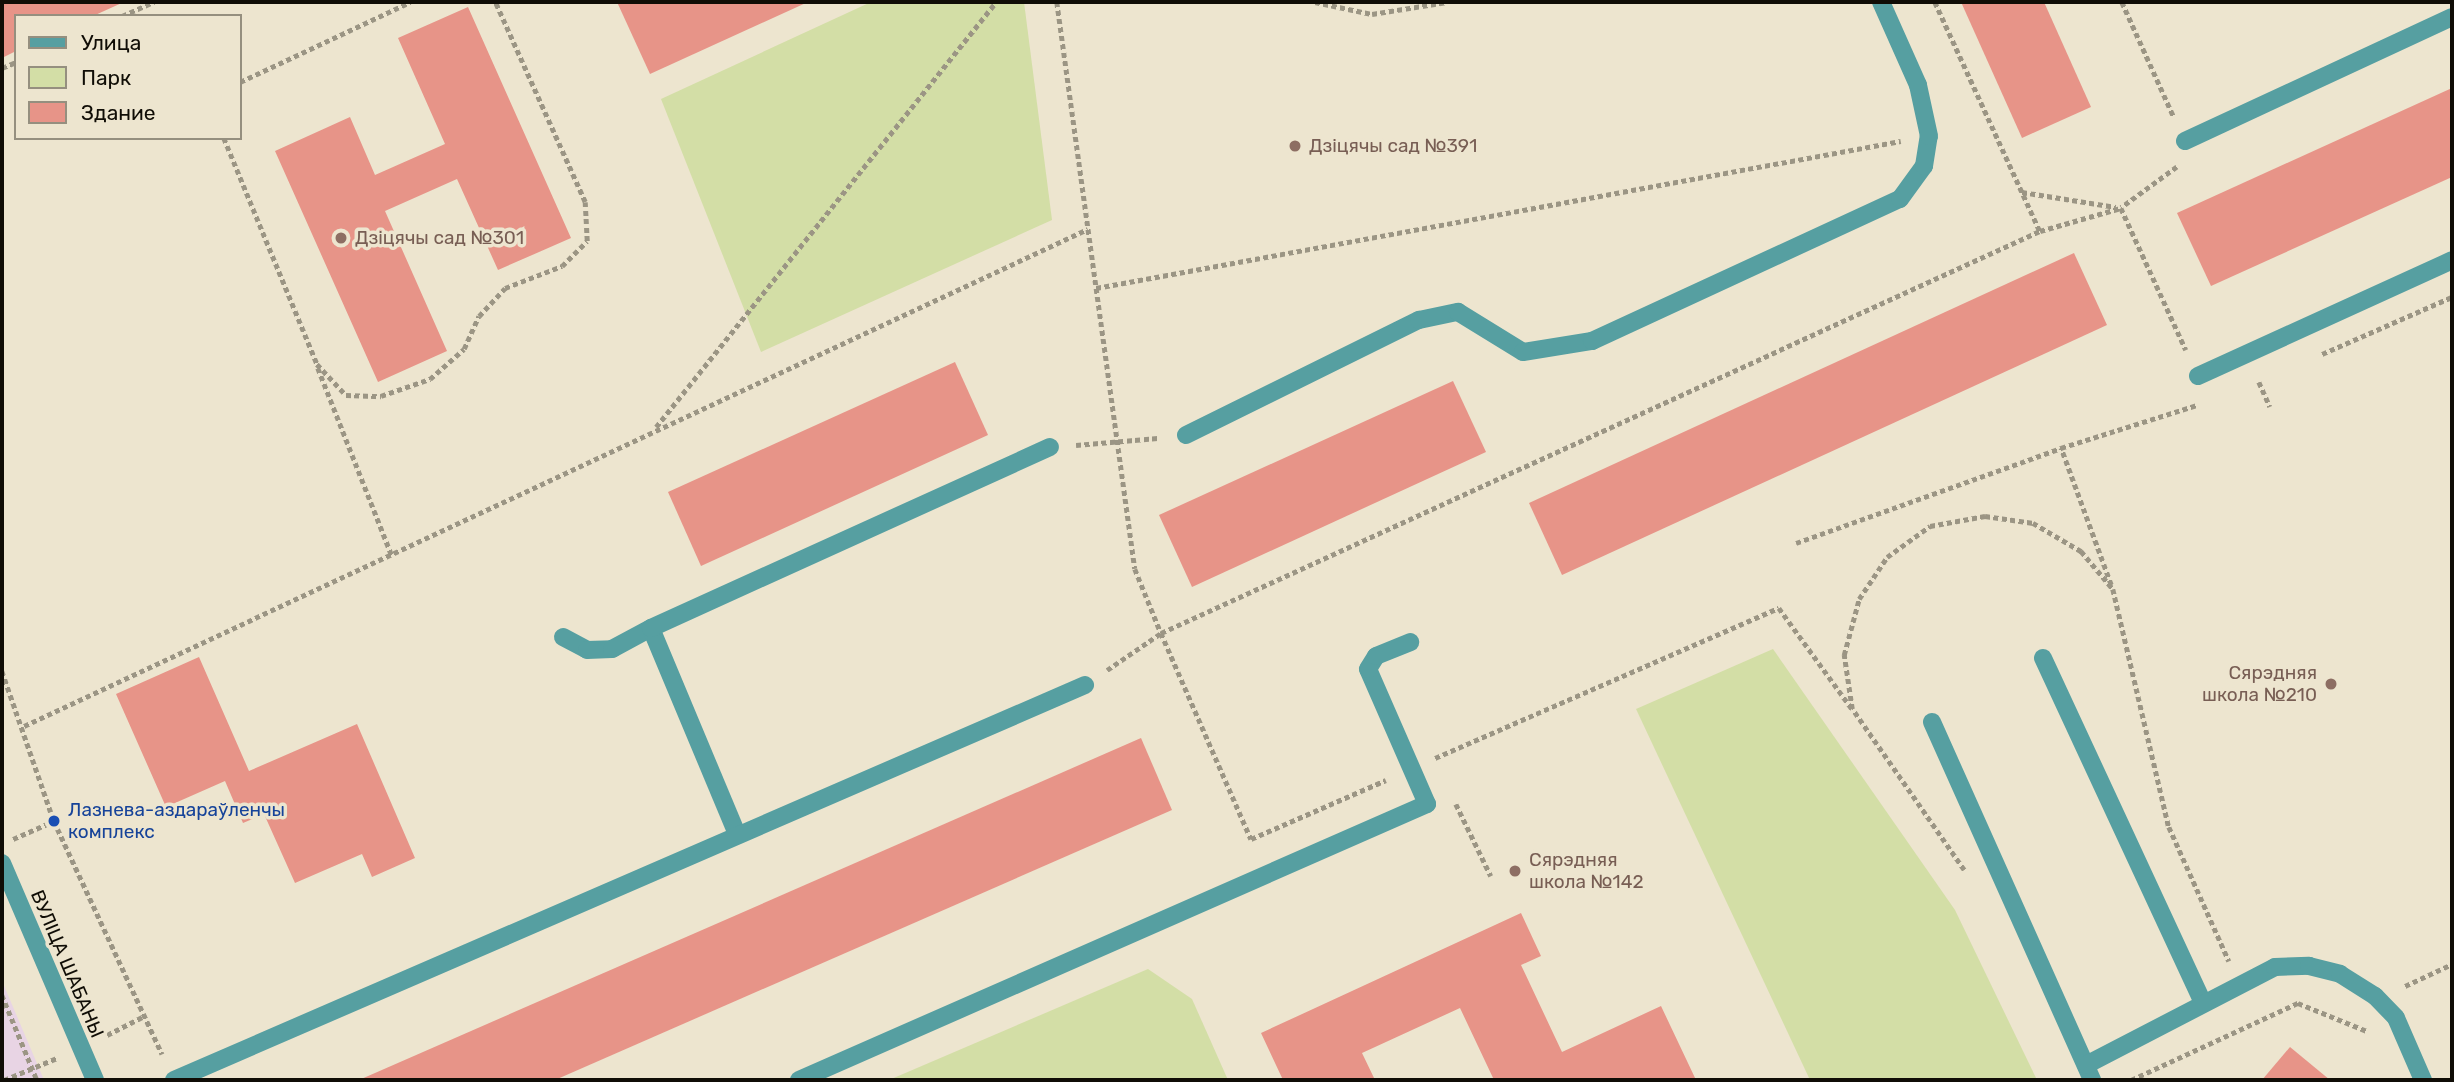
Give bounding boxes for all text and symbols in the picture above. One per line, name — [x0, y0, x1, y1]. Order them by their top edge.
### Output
legend — [14, 14, 242, 140]
text: Улица — [81, 30, 141, 55]
text: Парк — [81, 65, 131, 90]
text: Здание — [81, 100, 156, 125]
place label: Дзіцячы сад №391 — [1309, 135, 1477, 157]
marker: Дзіцячы сад №391 — [1287, 138, 1303, 154]
place label: Дзіцячы сад №301 — [355, 227, 524, 249]
marker: Дзіцячы сад №301 — [333, 230, 349, 246]
place label: Сярэдняя школа №210 — [2202, 662, 2317, 706]
marker: Сярэдняя школа №210 — [2323, 676, 2339, 692]
place label: Лазнева-аздараўленчы комплекс — [68, 799, 285, 843]
marker: Лазнева-аздараўленчы комплекс — [46, 813, 62, 829]
place label: Сярэдняя школа №142 — [1529, 849, 1644, 893]
marker: Сярэдняя школа №142 — [1507, 863, 1523, 879]
street label: ВУЛІЦА ШАБАНЫ — [26, 887, 108, 1041]

